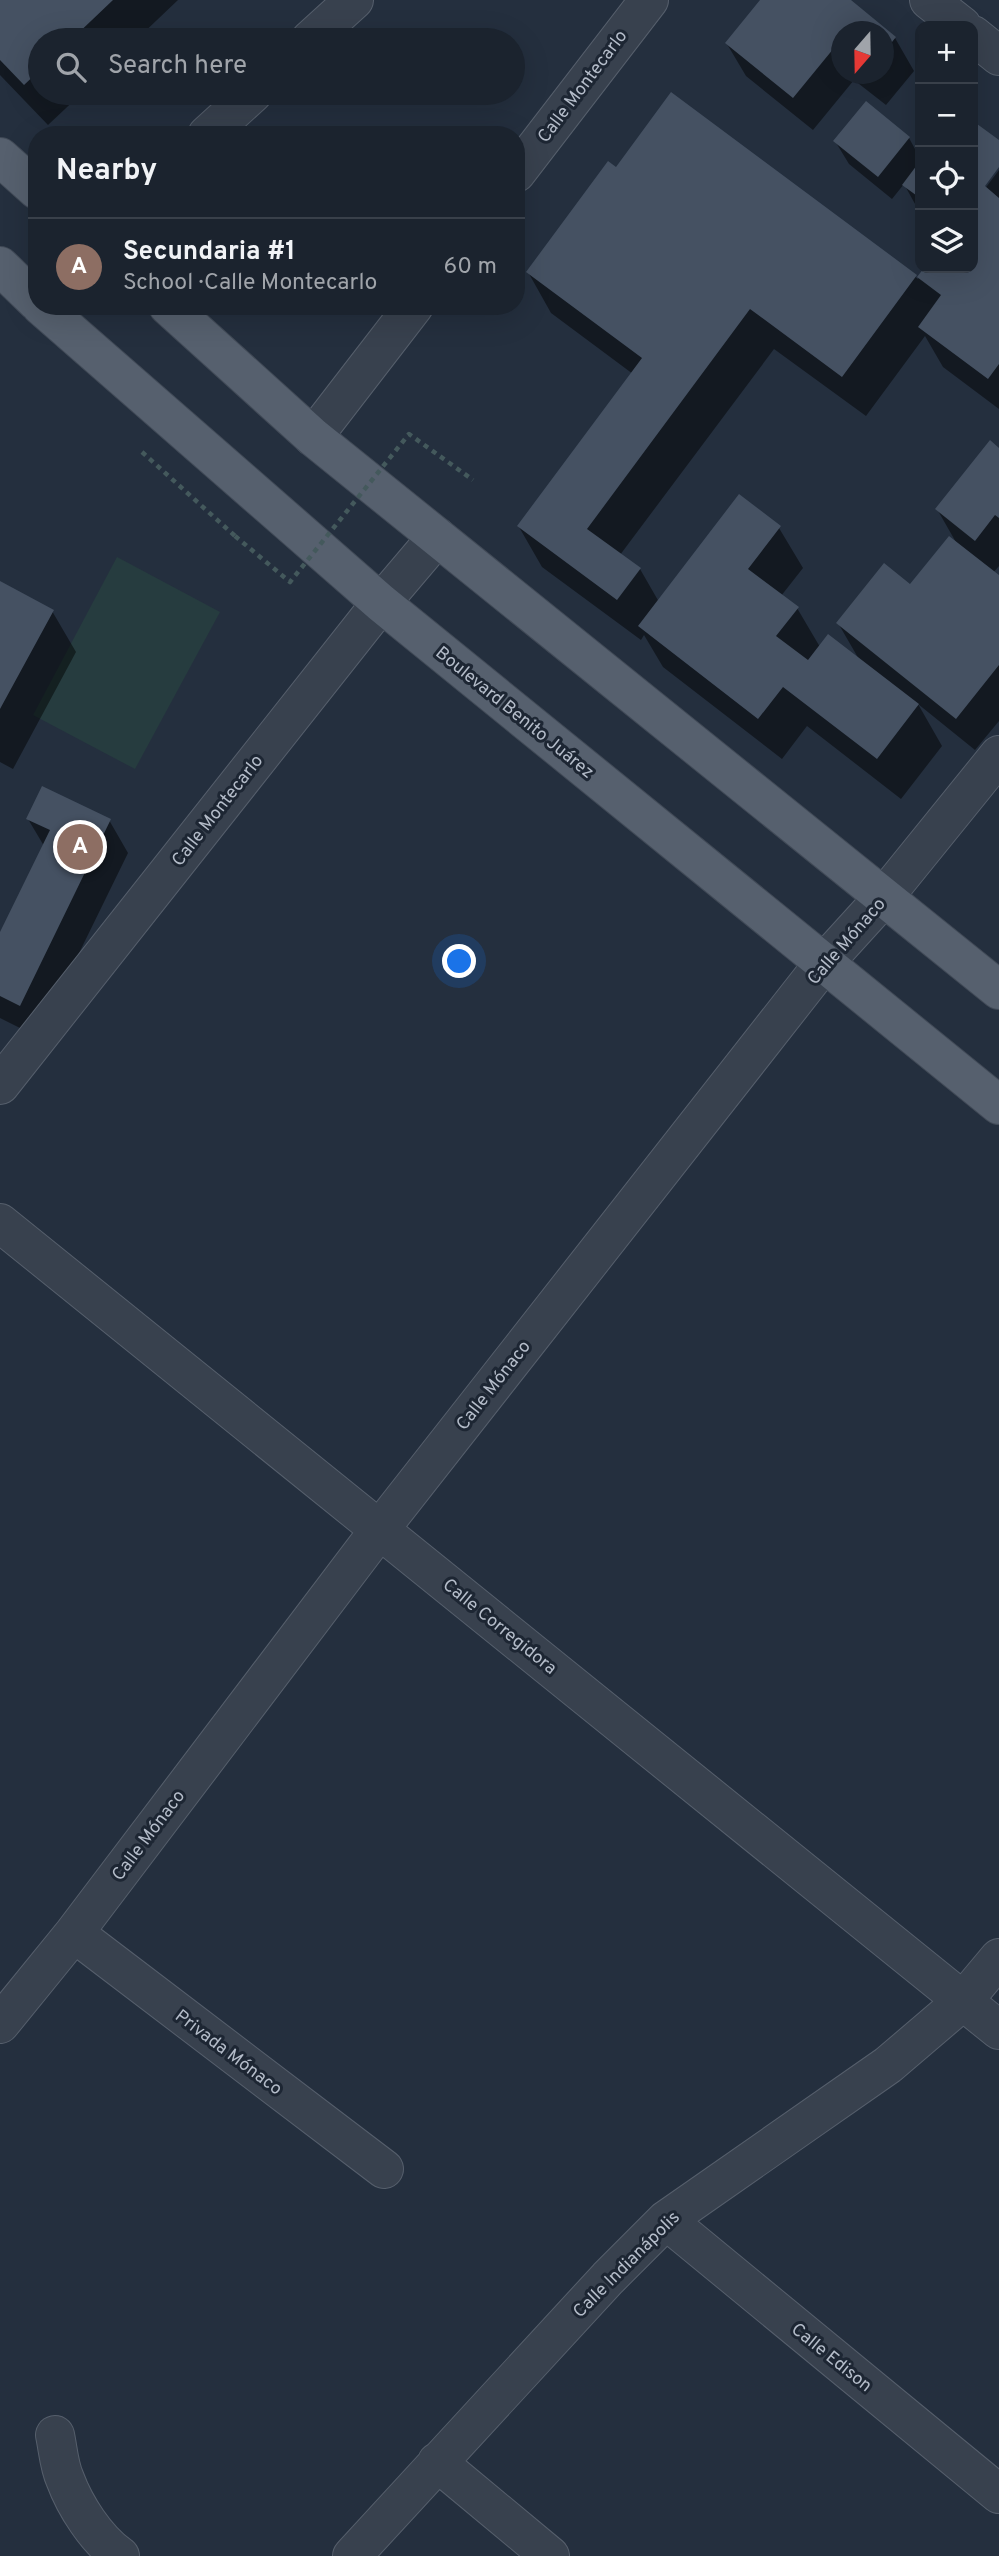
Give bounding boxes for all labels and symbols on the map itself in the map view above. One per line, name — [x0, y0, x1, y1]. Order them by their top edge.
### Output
north arrow — [831, 21, 894, 84]
street label: Calle Montecarlo — [533, 26, 633, 148]
street label: Boulevard Benito Juárez — [430, 642, 598, 784]
street label: Calle Montecarlo — [167, 750, 269, 871]
pin: A — [57, 821, 103, 873]
street label: Calle Mónaco — [803, 894, 891, 990]
your location — [442, 944, 476, 978]
street label: Calle Mónaco — [452, 1336, 537, 1436]
street label: Calle Corregidora — [437, 1574, 561, 1680]
street label: Calle Mónaco — [107, 1786, 191, 1886]
street label: Privada Mónaco — [170, 2005, 287, 2101]
street label: Calle Indianápolis — [569, 2207, 685, 2323]
street label: Calle Edison — [786, 2319, 876, 2398]

